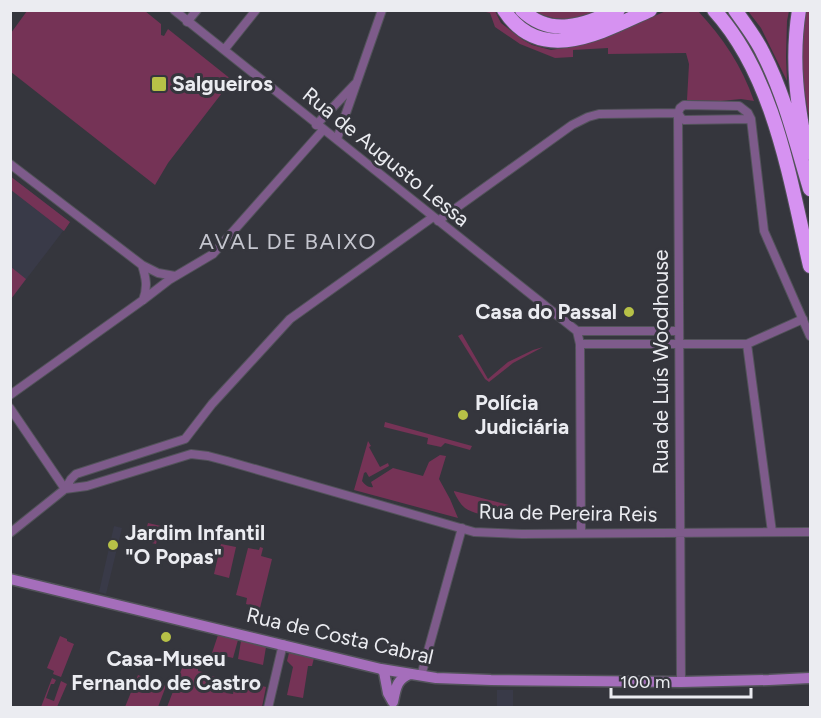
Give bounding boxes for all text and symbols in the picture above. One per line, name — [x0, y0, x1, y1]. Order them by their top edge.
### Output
place label: Salgueiros — [172, 71, 273, 96]
marker: Salgueiros — [150, 75, 168, 93]
street label: Rua de Augusto Lessa — [298, 82, 475, 232]
district label: AVAL DE BAIXO — [199, 228, 377, 255]
street label: Rua de Luís Woodhouse — [648, 249, 673, 475]
place label: Casa do Passal — [475, 299, 617, 324]
marker: Casa do Passal — [622, 305, 636, 319]
place label: Polícia Judiciária — [475, 390, 569, 439]
marker: Polícia Judiciária — [456, 408, 470, 422]
street label: Rua de Pereira Reis — [478, 498, 658, 527]
place label: Jardim Infantil "O Popas" — [125, 520, 265, 569]
marker: Jardim Infantil "O Popas" — [106, 538, 120, 552]
street label: Rua de Costa Cabral — [244, 602, 436, 669]
marker: Casa-Museu Fernando de Castro — [159, 630, 173, 644]
place label: Casa-Museu Fernando de Castro — [71, 646, 261, 695]
scale bar — [611, 661, 750, 699]
text: 100 m — [620, 671, 670, 693]

